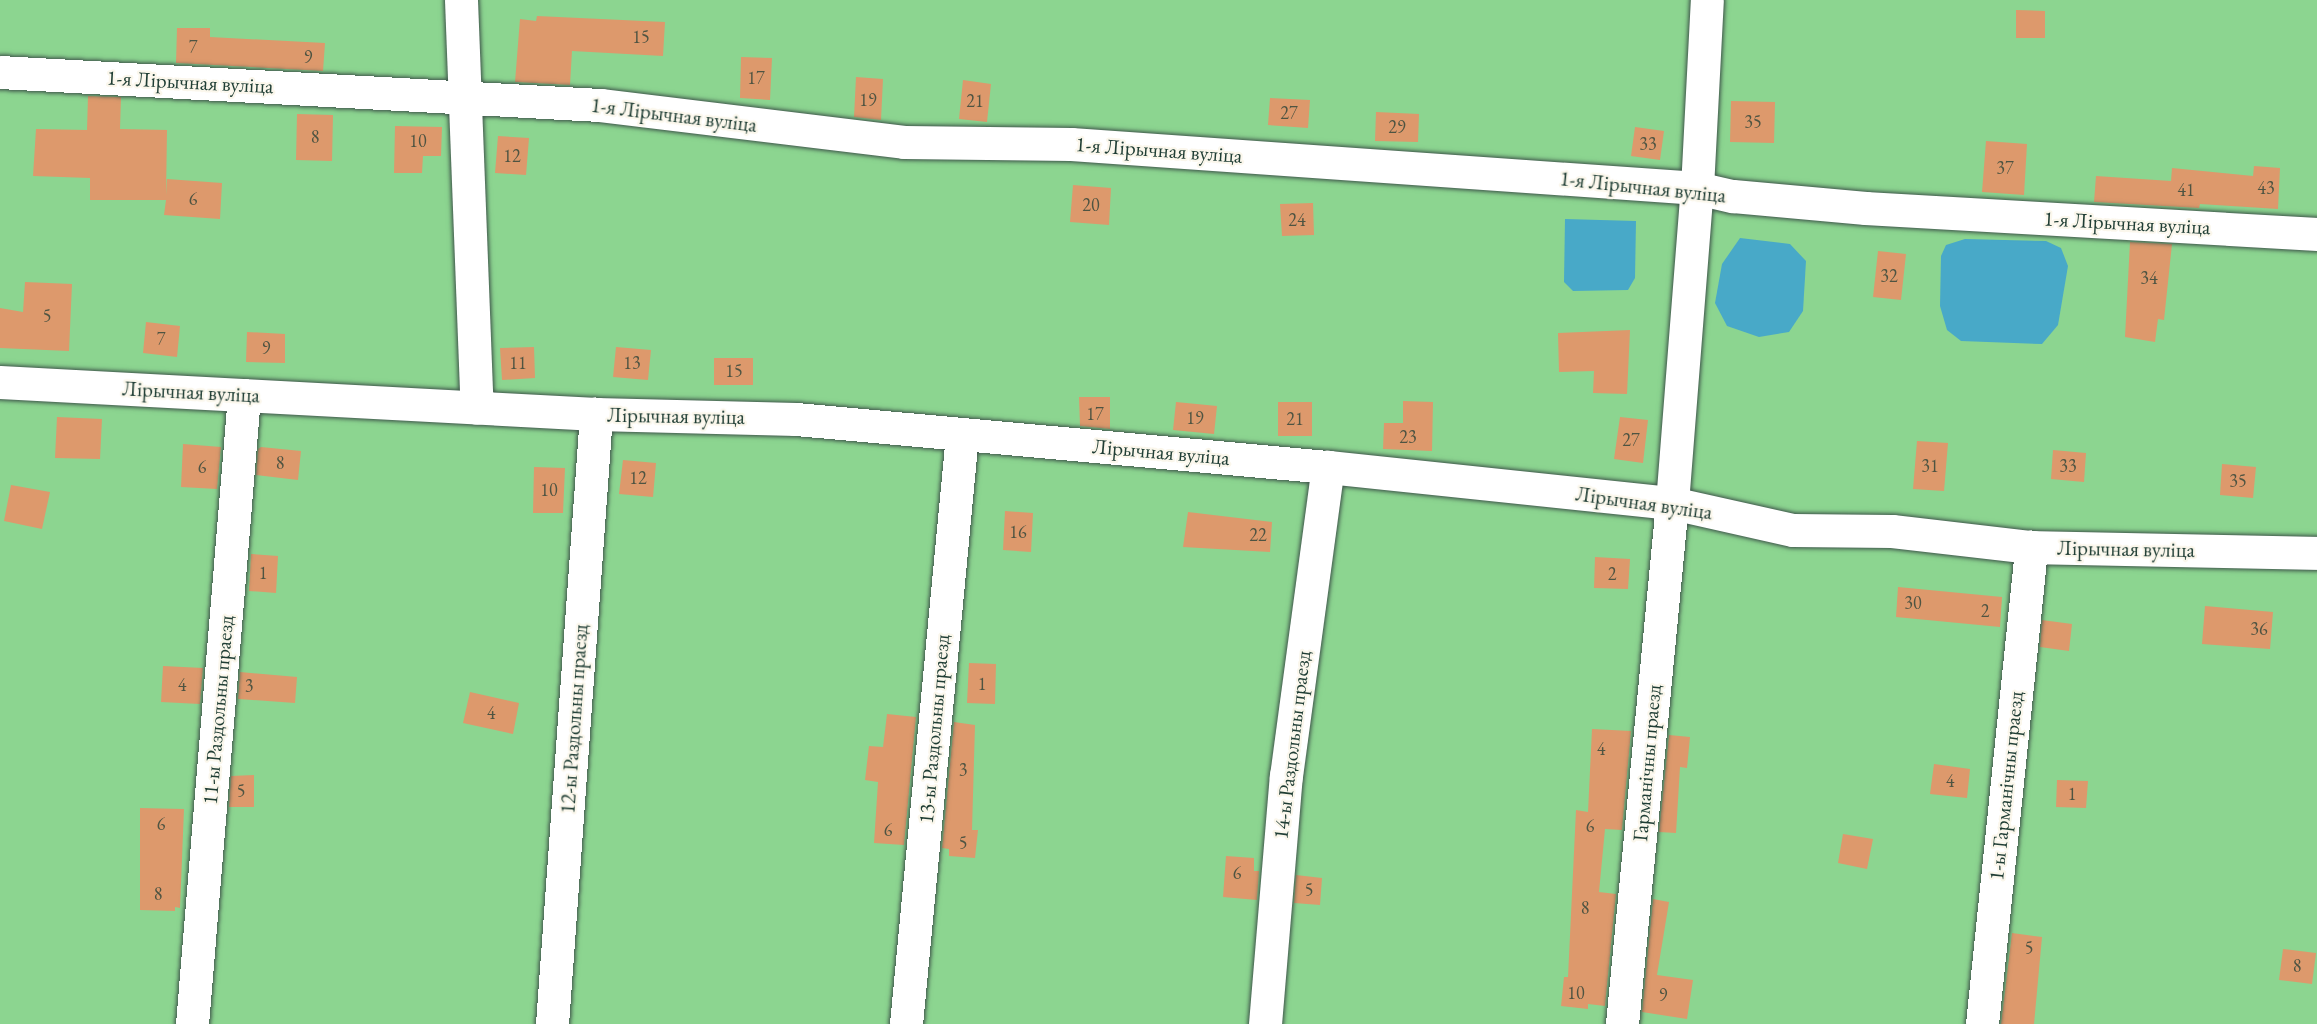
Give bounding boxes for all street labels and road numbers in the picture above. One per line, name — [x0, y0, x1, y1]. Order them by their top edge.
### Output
street label: 1-я Лірычная вуліца — [106, 65, 274, 99]
street label: 1-я Лірычная вуліца — [589, 92, 759, 138]
street label: 1-я Лірычная вуліца — [1075, 132, 1243, 168]
street label: 1-я Лірычная вуліца — [1559, 166, 1727, 208]
street label: 1-я Лірычная вуліца — [2043, 206, 2211, 240]
street label: Лірычная вуліца — [122, 376, 260, 408]
street label: Лірычная вуліца — [607, 402, 745, 430]
street label: Лірычная вуліца — [1091, 433, 1231, 471]
street label: Лірычная вуліца — [1574, 481, 1714, 525]
street label: Лірычная вуліца — [2057, 535, 2195, 563]
street label: 11-ы Раздольны праезд — [197, 614, 239, 806]
street label: 12-ы Раздольны праезд — [555, 623, 593, 815]
street label: 13-ы Раздольны праезд — [913, 633, 955, 825]
street label: 14-ы Раздольны праезд — [1268, 649, 1316, 841]
street label: Гарманічны праезд — [1628, 683, 1666, 843]
street label: 1-ы Гарманічны праезд — [1984, 690, 2028, 882]

